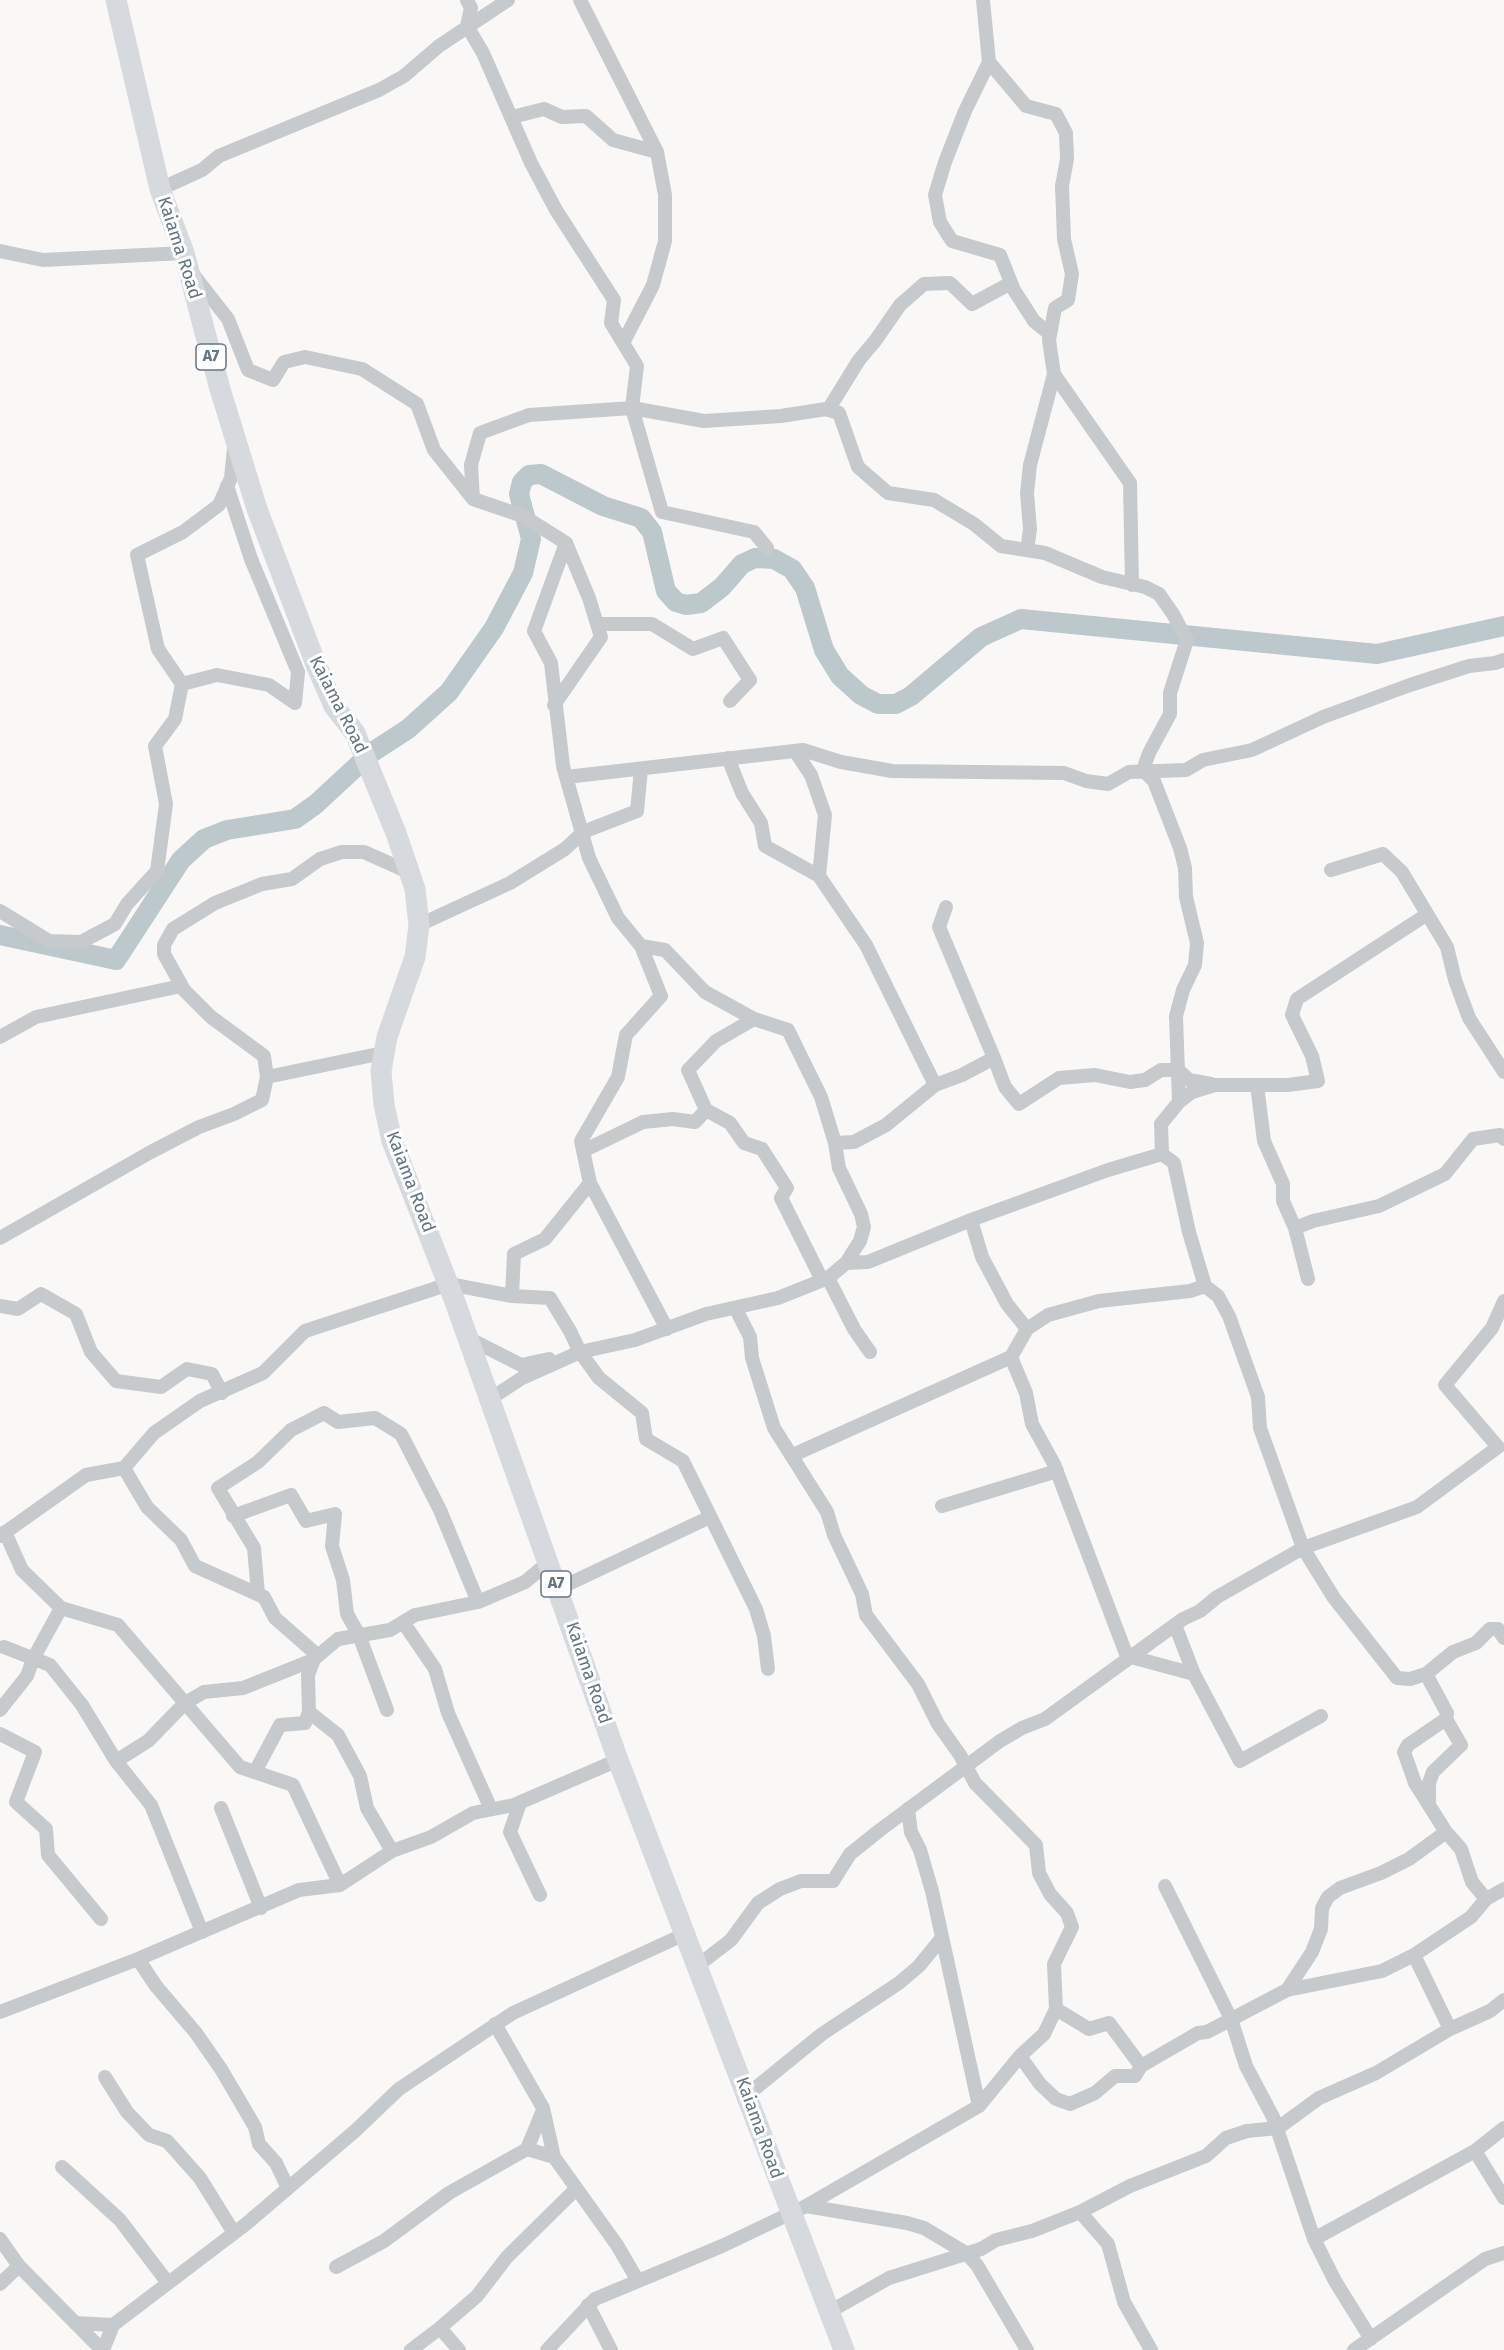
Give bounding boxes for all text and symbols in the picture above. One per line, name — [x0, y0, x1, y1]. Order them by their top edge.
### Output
street label: Kaiama Road — [152, 194, 206, 302]
road number: A7 — [196, 344, 226, 370]
street label: Kaiama Road — [304, 653, 372, 757]
street label: Kaiama Road — [381, 1128, 439, 1236]
road number: A7 — [541, 1571, 571, 1597]
street label: Kaiama Road — [560, 1619, 616, 1727]
street label: Kaiama Road — [731, 2074, 787, 2182]

